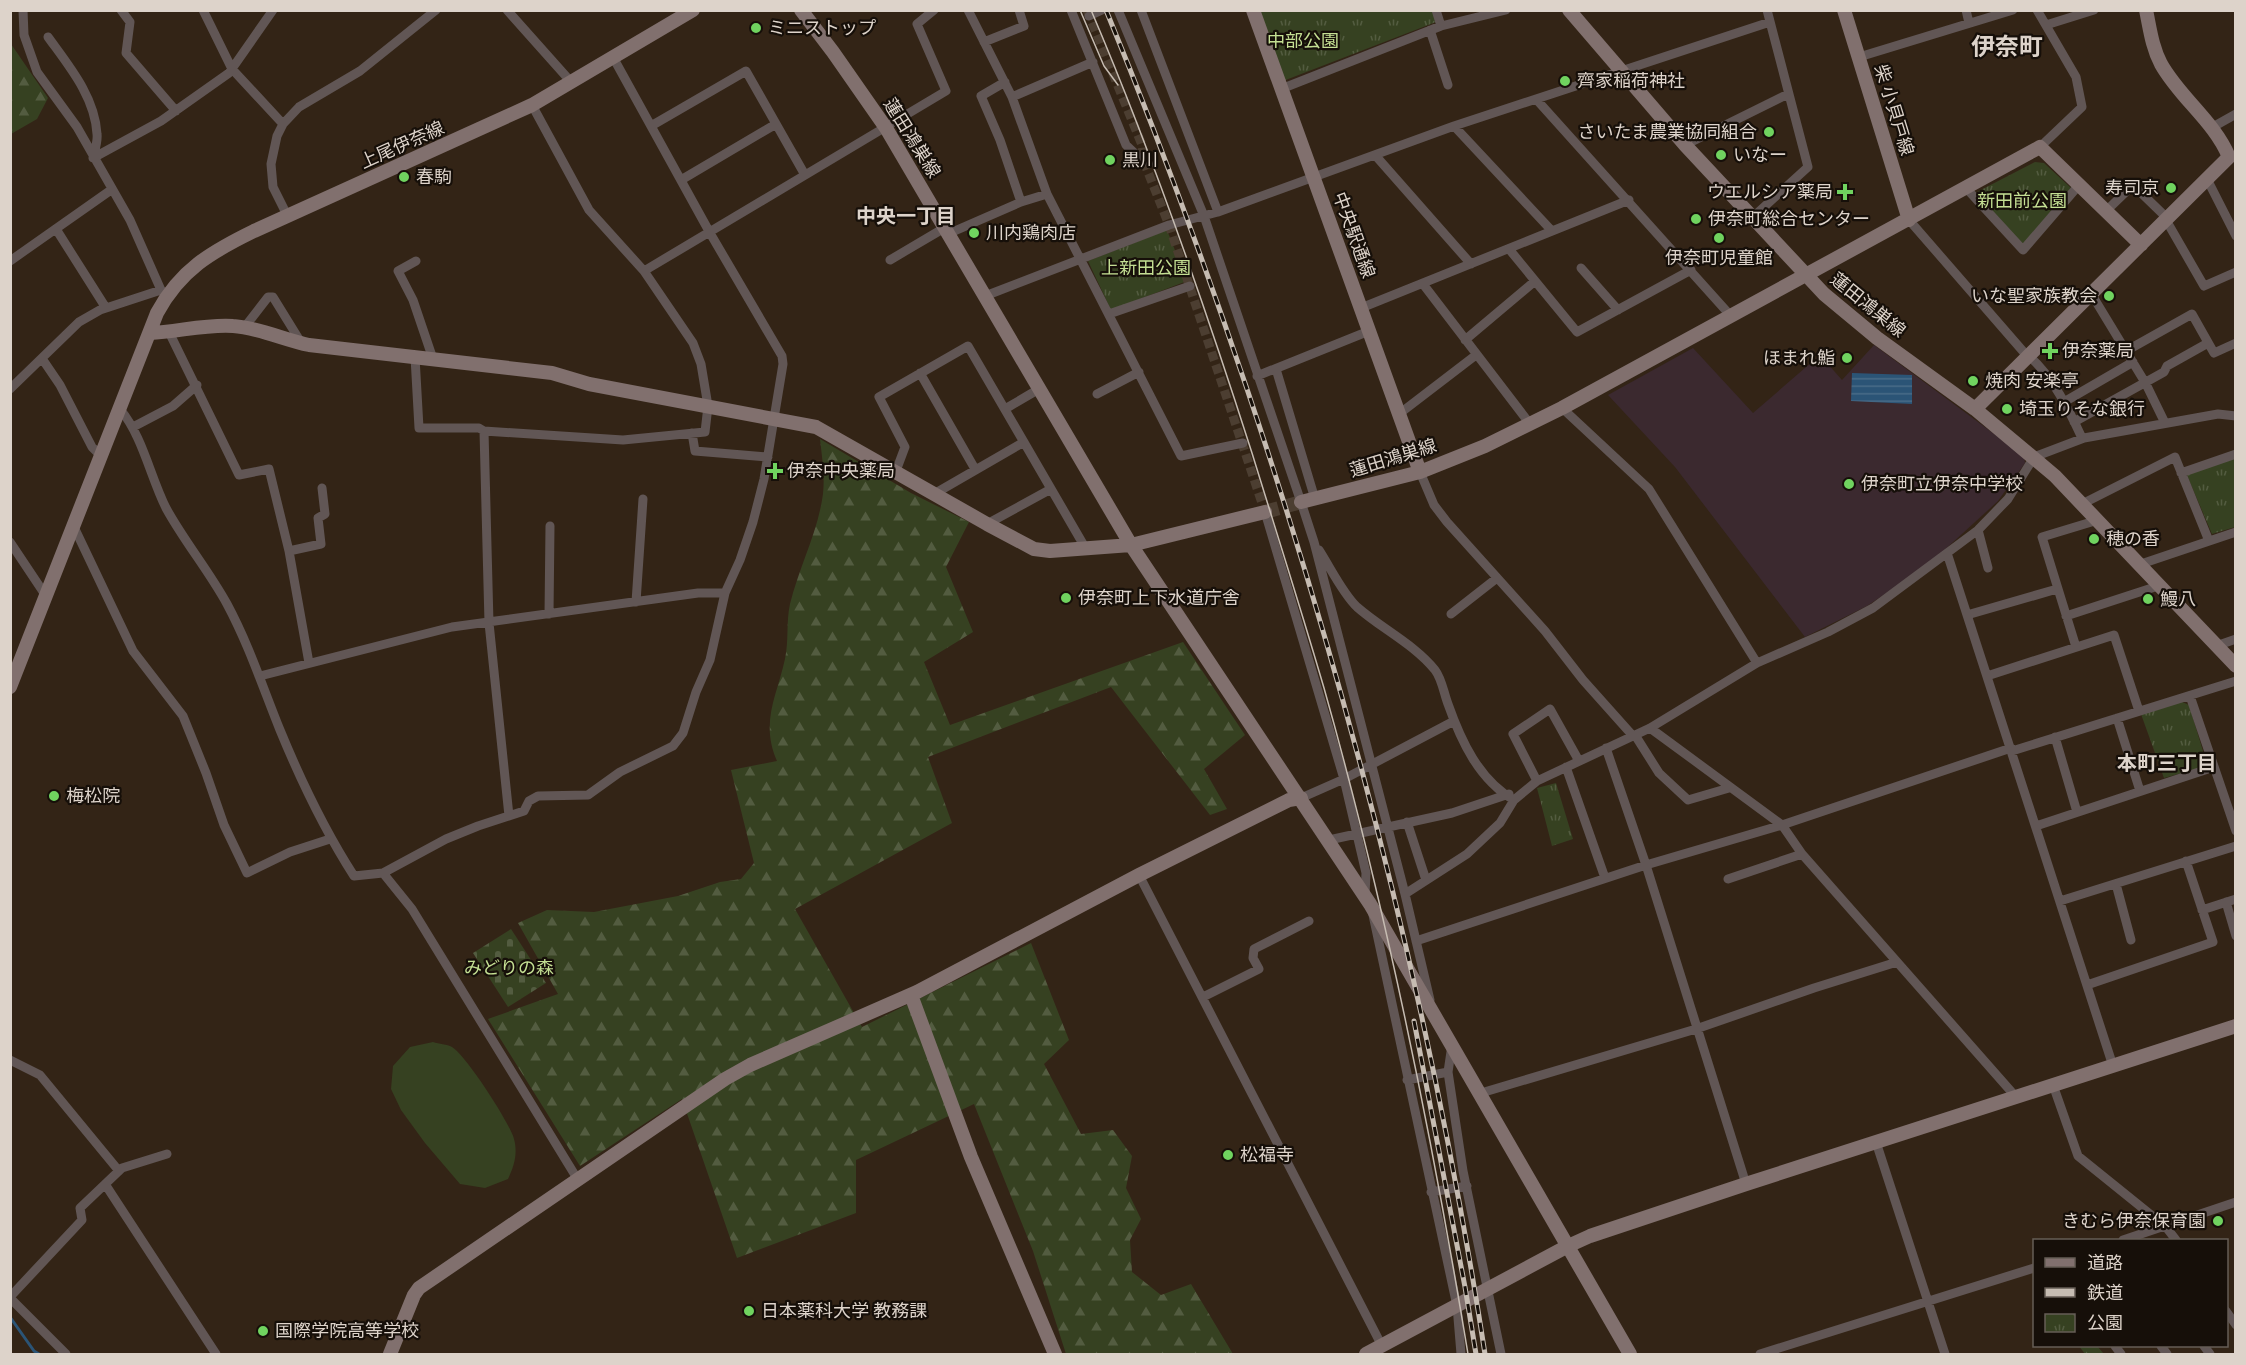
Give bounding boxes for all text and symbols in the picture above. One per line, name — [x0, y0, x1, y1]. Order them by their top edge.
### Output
place label: ミニストップ — [768, 18, 876, 41]
marker: ミニストップ — [749, 21, 763, 35]
park label: 中部公園 — [1267, 31, 1339, 54]
district label: 伊奈町 — [1971, 34, 2043, 64]
street label: 柴 小貝戸線 — [1868, 62, 1917, 159]
place label: 齊家稲荷神社 — [1577, 71, 1685, 94]
marker: 齊家稲荷神社 — [1558, 74, 1572, 88]
street label: 蓮田鴻巣線 — [877, 95, 944, 183]
street label: 上尾伊奈線 — [357, 118, 448, 175]
place label: さいたま農業協同組合 — [1578, 122, 1757, 145]
marker: さいたま農業協同組合 — [1762, 125, 1776, 139]
place label: いなー — [1733, 145, 1787, 168]
marker: いなー — [1714, 148, 1728, 162]
place label: 黒川 — [1122, 150, 1158, 173]
marker: 黒川 — [1103, 153, 1117, 167]
place label: 春駒 — [416, 167, 452, 190]
marker: 春駒 — [397, 170, 411, 184]
place label: 寿司京 — [2105, 178, 2159, 201]
marker: 寿司京 — [2164, 181, 2178, 195]
place label: ウエルシア薬局 — [1707, 182, 1833, 205]
marker: ウエルシア薬局 — [1838, 185, 1852, 199]
street label: 中央駅通線 — [1326, 189, 1379, 282]
park label: 新田前公園 — [1977, 191, 2067, 214]
district label: 中央一丁目 — [856, 205, 956, 231]
place label: 伊奈町総合センター — [1708, 209, 1870, 232]
marker: 伊奈町総合センター — [1689, 212, 1703, 226]
place label: 川内鶏肉店 — [986, 223, 1076, 246]
marker: 川内鶏肉店 — [967, 226, 981, 240]
marker: 伊奈町児童館 — [1712, 231, 1726, 245]
place label: 伊奈町児童館 — [1665, 248, 1773, 271]
park label: 上新田公園 — [1101, 258, 1191, 281]
street label: 蓮田鴻巣線 — [1825, 269, 1909, 343]
place label: いな聖家族教会 — [1971, 286, 2097, 309]
marker: いな聖家族教会 — [2102, 289, 2116, 303]
place label: 伊奈薬局 — [2062, 341, 2134, 364]
marker: 伊奈薬局 — [2043, 344, 2057, 358]
place label: ほまれ鮨 — [1763, 348, 1835, 371]
marker: ほまれ鮨 — [1840, 351, 1854, 365]
place label: 焼肉 安楽亭 — [1985, 371, 2079, 394]
marker: 焼肉 安楽亭 — [1966, 374, 1980, 388]
place label: 埼玉りそな銀行 — [2019, 399, 2145, 422]
marker: 埼玉りそな銀行 — [2000, 402, 2014, 416]
street label: 蓮田鴻巣線 — [1347, 435, 1440, 484]
place label: 伊奈中央薬局 — [787, 461, 895, 484]
marker: 伊奈中央薬局 — [768, 464, 782, 478]
place label: 伊奈町立伊奈中学校 — [1861, 474, 2023, 497]
marker: 伊奈町立伊奈中学校 — [1842, 477, 1856, 491]
place label: 穂の香 — [2106, 529, 2160, 552]
marker: 穂の香 — [2087, 532, 2101, 546]
place label: 伊奈町上下水道庁舎 — [1078, 588, 1240, 611]
place label: 鰻八 — [2160, 589, 2196, 612]
marker: 伊奈町上下水道庁舎 — [1059, 591, 1073, 605]
marker: 鰻八 — [2141, 592, 2155, 606]
district label: 本町三丁目 — [2117, 752, 2217, 778]
place label: 梅松院 — [66, 786, 120, 809]
marker: 梅松院 — [47, 789, 61, 803]
park label: みどりの森 — [464, 958, 554, 981]
place label: 松福寺 — [1240, 1145, 1294, 1168]
marker: 松福寺 — [1221, 1148, 1235, 1162]
place label: きむら伊奈保育園 — [2062, 1211, 2206, 1234]
marker: きむら伊奈保育園 — [2211, 1214, 2225, 1228]
legend — [2033, 1239, 2228, 1347]
text: 道路 — [2087, 1253, 2123, 1276]
text: 鉄道 — [2087, 1283, 2123, 1306]
place label: 日本薬科大学 教務課 — [761, 1301, 927, 1324]
marker: 日本薬科大学 教務課 — [742, 1304, 756, 1318]
text: 公園 — [2087, 1313, 2123, 1336]
place label: 国際学院高等学校 — [275, 1321, 419, 1344]
marker: 国際学院高等学校 — [256, 1324, 270, 1338]

